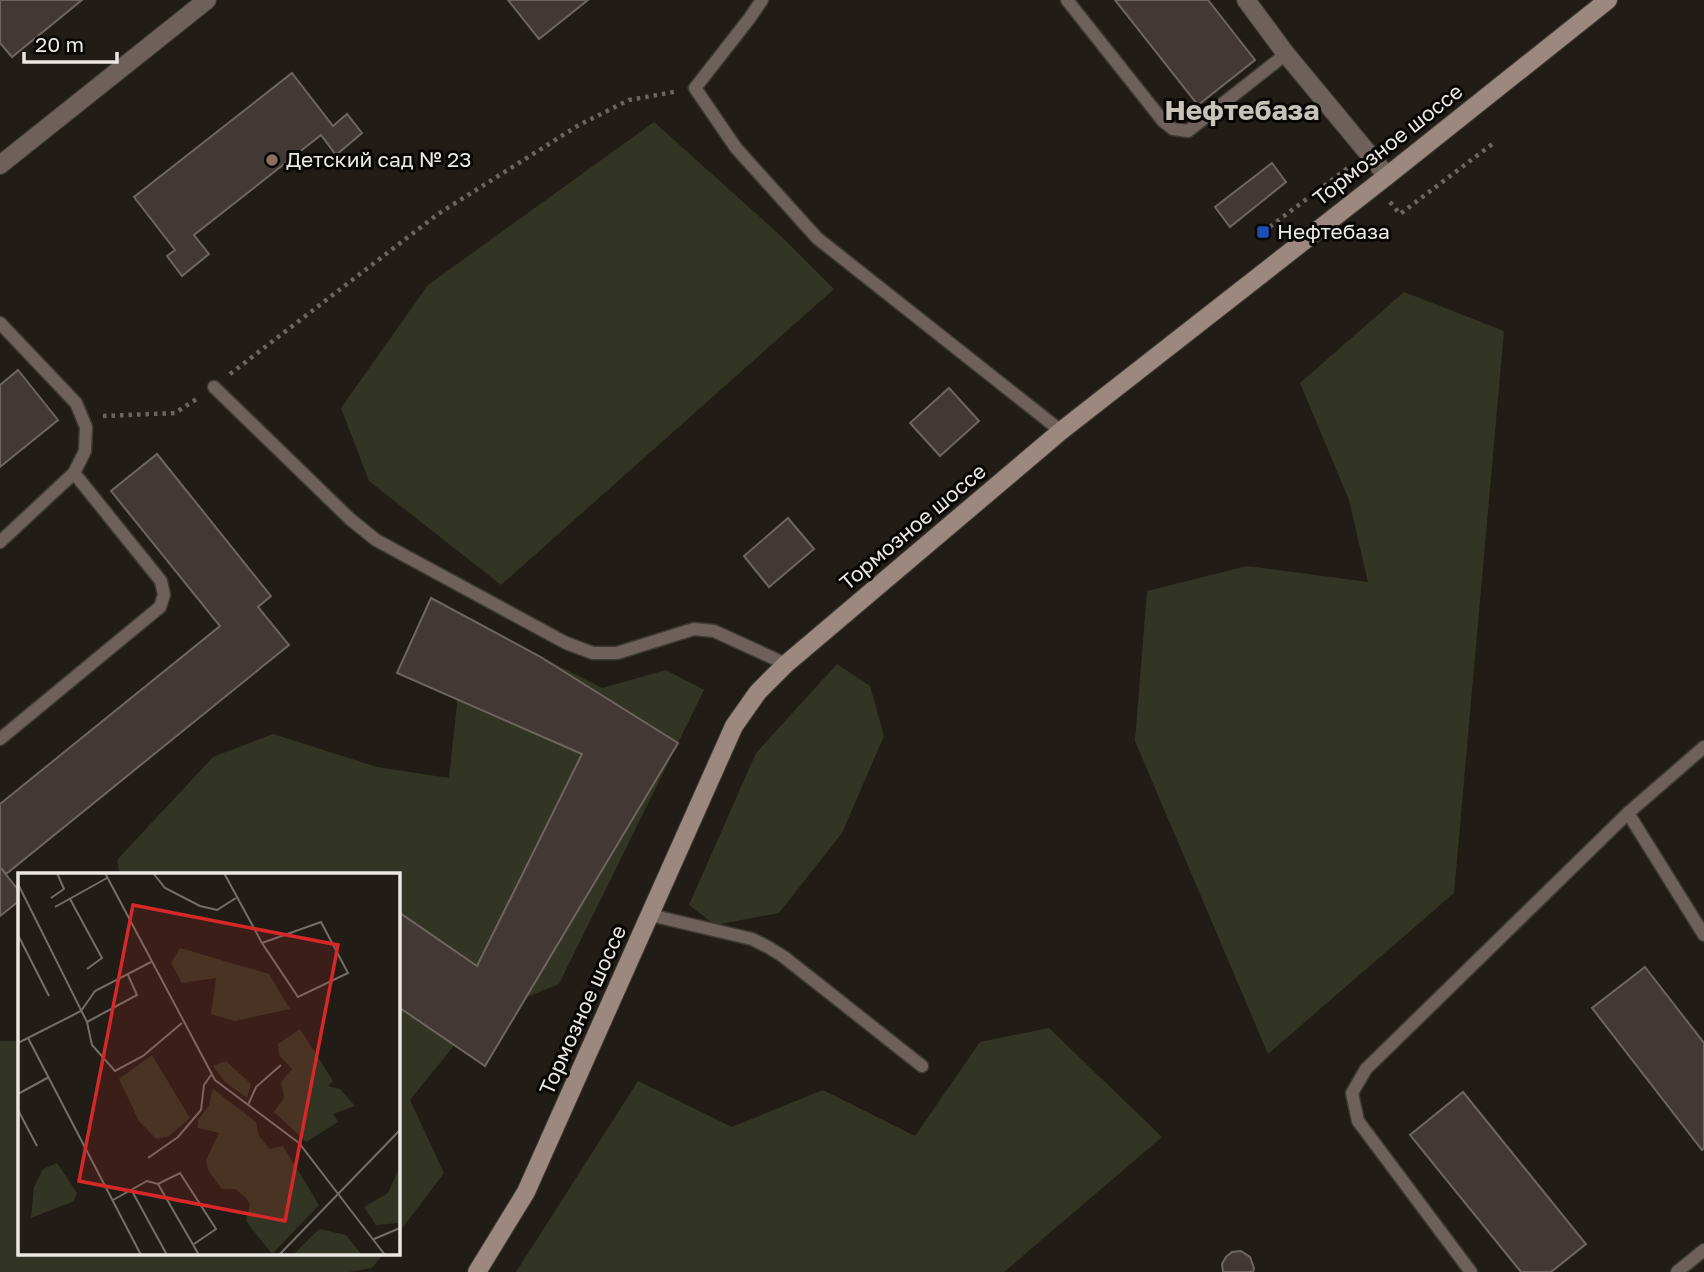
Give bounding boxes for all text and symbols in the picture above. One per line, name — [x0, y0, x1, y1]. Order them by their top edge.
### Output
scale bar — [24, 21, 117, 65]
text: 20 m — [35, 31, 84, 57]
street label: Тормозное шоссе — [1307, 78, 1467, 211]
district label: Нефтебаза — [1165, 93, 1319, 126]
place label: Детский сад № 23 — [286, 146, 472, 172]
marker: Детский сад № 23 — [264, 152, 280, 168]
place label: Нефтебаза — [1277, 218, 1390, 244]
marker: Нефтебаза — [1255, 224, 1271, 240]
street label: Тормозное шоссе — [834, 457, 991, 595]
inset map — [18, 873, 399, 1254]
street label: Тормозное шоссе — [533, 921, 631, 1098]

